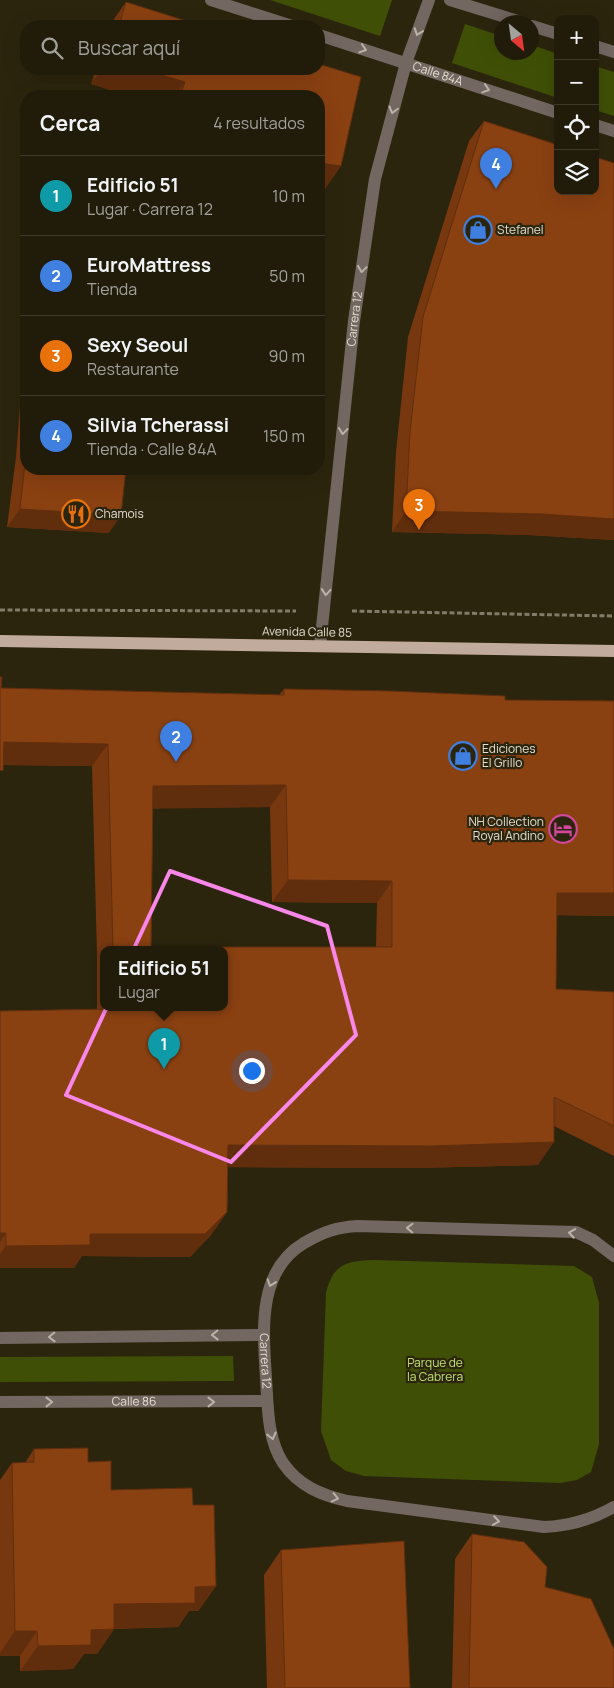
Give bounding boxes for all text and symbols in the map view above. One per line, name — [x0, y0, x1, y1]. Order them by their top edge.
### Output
north arrow — [494, 15, 539, 60]
map controls — [554, 15, 599, 195]
button: + — [554, 15, 599, 60]
search box — [20, 20, 325, 75]
one-way arrow — [414, 27, 424, 35]
icon: search — [38, 34, 66, 62]
text: Buscar aquí — [78, 35, 180, 61]
one-way arrow — [358, 43, 366, 53]
street label: Calle 84A — [411, 57, 466, 90]
button: − — [554, 60, 599, 105]
one-way arrow — [481, 84, 490, 94]
button: locate — [554, 105, 599, 150]
one-way arrow — [389, 106, 399, 114]
text: Cerca — [40, 109, 100, 137]
text: 4 resultados — [213, 112, 305, 134]
pin: 4 — [480, 148, 512, 189]
button: layers — [554, 150, 599, 195]
text: Edificio 51 — [87, 172, 179, 198]
text: 1 — [52, 185, 60, 207]
text: 10 m — [272, 185, 305, 207]
text: Lugar · Carrera 12 — [87, 198, 213, 220]
shop icon: Stefanel — [463, 215, 493, 245]
place label: Stefanel — [497, 221, 544, 238]
text: EuroMattress — [87, 252, 211, 278]
text: 2 — [51, 265, 61, 287]
text: 50 m — [269, 265, 305, 287]
one-way arrow — [357, 265, 367, 274]
text: Tienda — [87, 278, 137, 300]
street label: Carrera 12 — [342, 290, 366, 347]
text: Sexy Seoul — [87, 332, 188, 358]
text: 3 — [51, 345, 61, 367]
text: 90 m — [269, 345, 305, 367]
text: Restaurante — [87, 358, 179, 380]
text: Silvia Tcherassi — [87, 412, 229, 438]
text: 4 — [51, 425, 61, 447]
text: 150 m — [263, 425, 305, 447]
one-way arrow — [338, 427, 349, 435]
text: Tienda · Calle 84A — [87, 438, 217, 460]
pin: 3 — [403, 489, 435, 530]
restaurant icon: Chamois — [61, 499, 91, 529]
place label: Chamois — [95, 505, 144, 522]
one-way arrow — [320, 588, 331, 596]
street label: Avenida Calle 85 — [262, 622, 352, 641]
pin: 2 — [160, 721, 192, 762]
place label: Ediciones El Grillo — [482, 740, 536, 771]
shop icon: Ediciones El Grillo — [448, 741, 478, 771]
place label: NH Collection Royal Andino — [468, 813, 544, 844]
hotel icon: NH Collection Royal Andino — [548, 814, 578, 844]
popup — [100, 946, 228, 1011]
text: Edificio 51 — [118, 955, 210, 981]
text: Lugar — [118, 981, 160, 1003]
pin: 1 — [148, 1028, 180, 1069]
your location — [239, 1058, 265, 1084]
one-way arrow — [406, 1222, 414, 1233]
one-way arrow — [568, 1228, 576, 1239]
one-way arrow — [267, 1278, 277, 1286]
one-way arrow — [210, 1330, 218, 1341]
one-way arrow — [48, 1332, 56, 1342]
street label: Carrera 12 — [256, 1333, 276, 1389]
park label: Parque de la Cabrera — [407, 1354, 463, 1385]
street label: Calle 86 — [112, 1392, 156, 1410]
one-way arrow — [45, 1397, 53, 1407]
one-way arrow — [208, 1397, 215, 1407]
one-way arrow — [266, 1431, 277, 1440]
one-way arrow — [331, 1492, 340, 1503]
one-way arrow — [493, 1515, 501, 1526]

